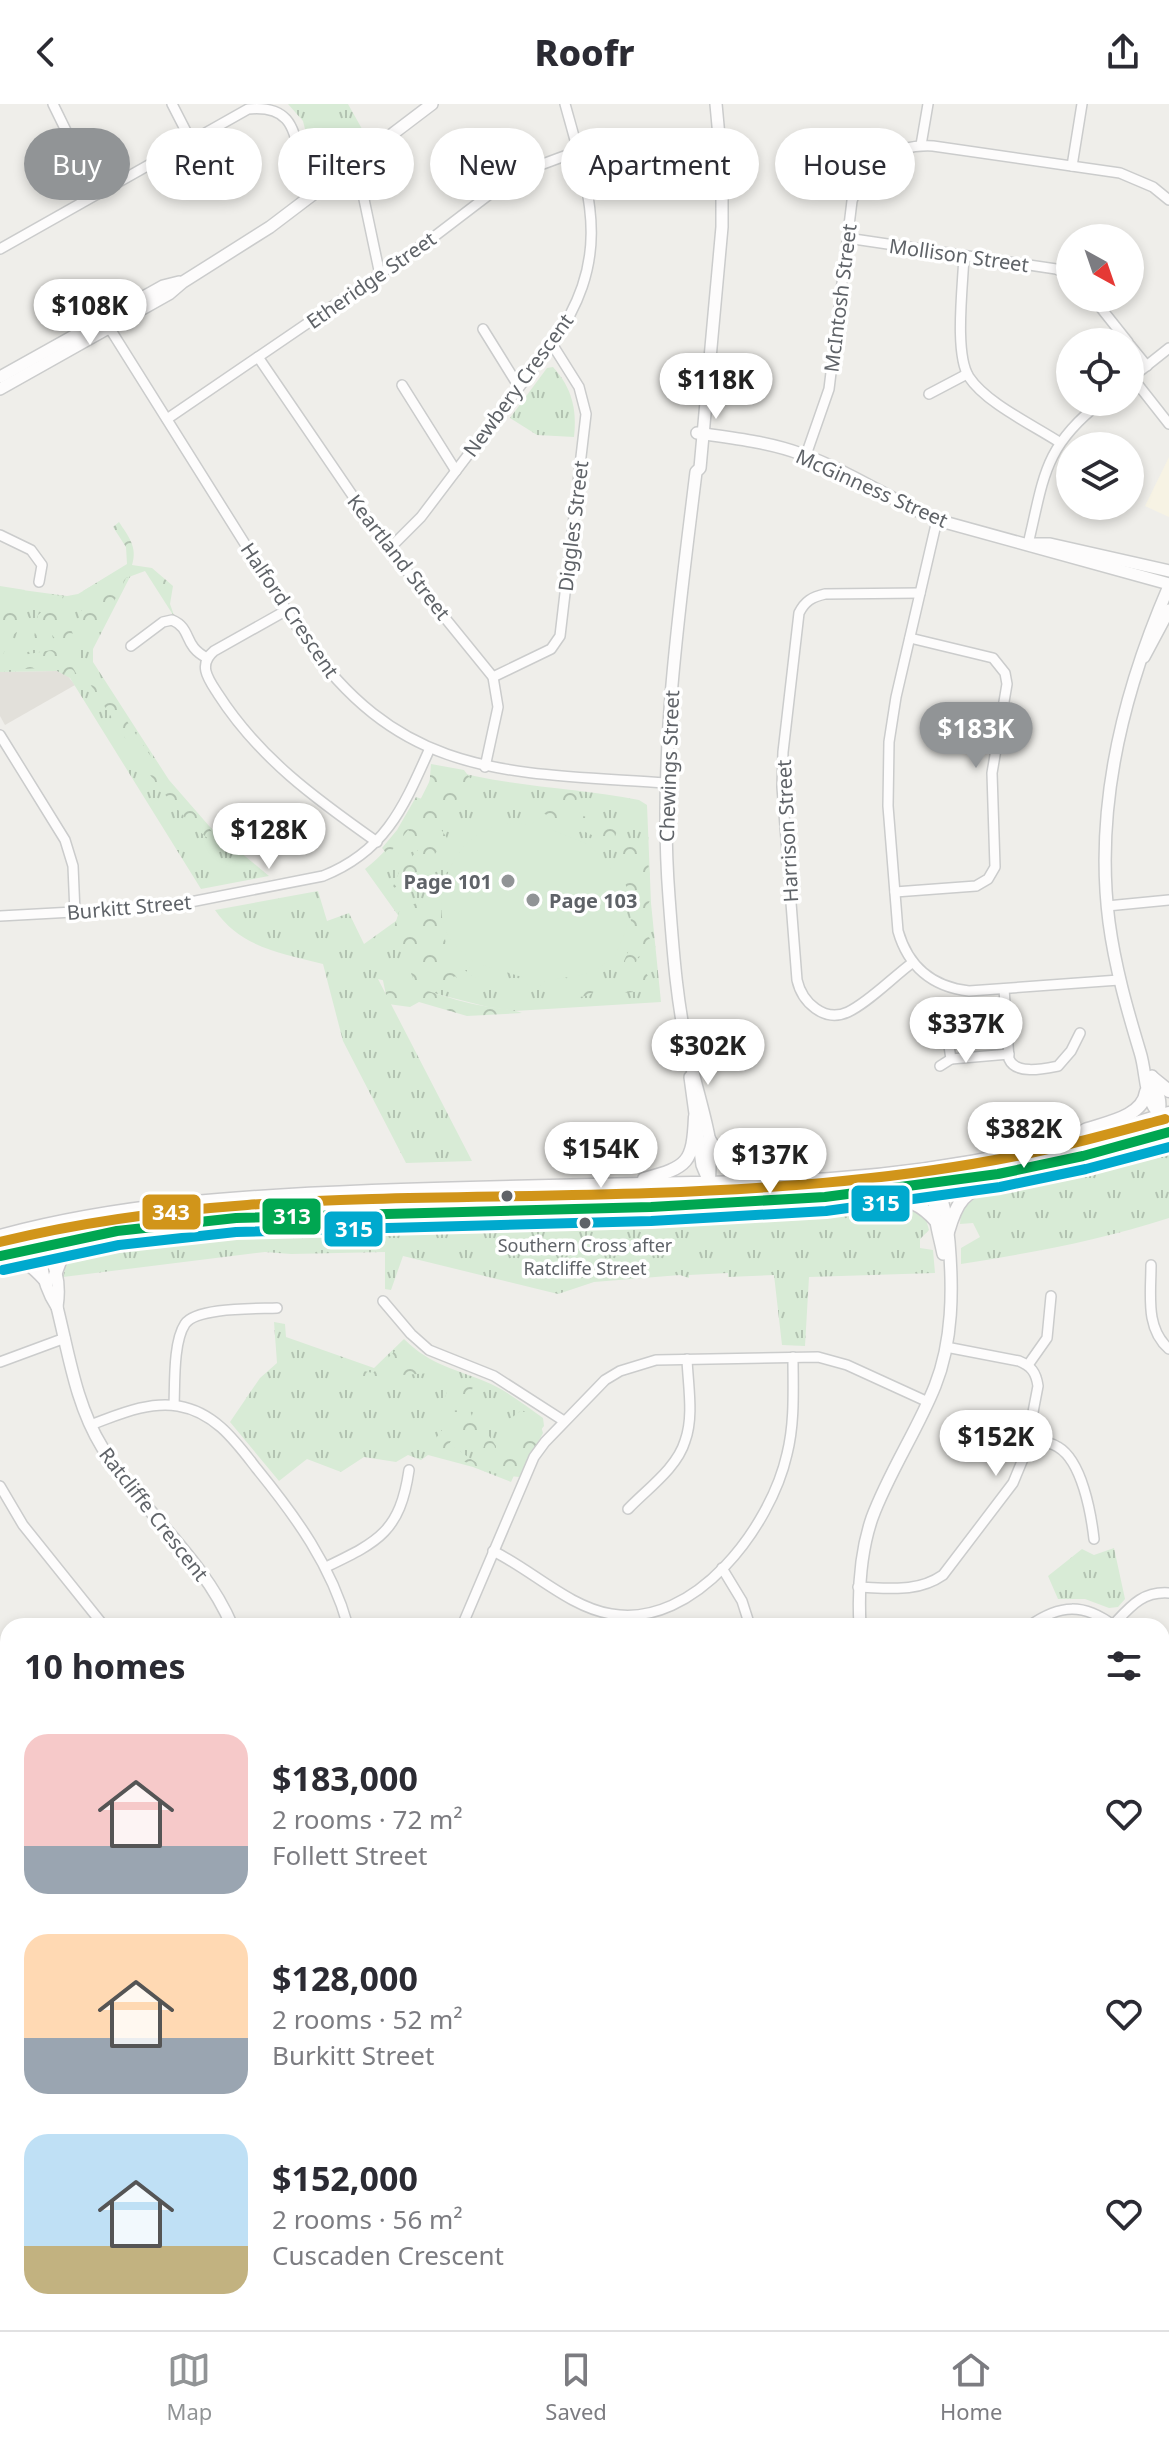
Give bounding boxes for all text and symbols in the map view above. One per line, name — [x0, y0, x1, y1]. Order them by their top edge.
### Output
text: Roofr — [534, 28, 635, 77]
icon: back — [24, 30, 68, 74]
icon: share — [1101, 30, 1145, 74]
chip: Buy — [24, 128, 130, 200]
chip: Rent — [146, 128, 262, 200]
chip: Filters — [278, 128, 414, 200]
chip: New — [430, 128, 545, 200]
chip: Apartment — [561, 128, 759, 200]
chip: House — [775, 128, 915, 200]
street label: McIntosh Street — [818, 222, 862, 374]
north arrow — [1056, 224, 1144, 312]
map controls — [1056, 224, 1144, 520]
street label: Etheridge Street — [301, 225, 441, 335]
street label: Mollison Street — [887, 232, 1031, 278]
pin: $108K — [34, 279, 146, 347]
text: $108K — [52, 287, 128, 323]
street label: Newbery Crescent — [457, 308, 579, 462]
button: locate — [1056, 328, 1144, 416]
pin: $118K — [660, 353, 772, 421]
text: $118K — [678, 361, 754, 397]
button: layers — [1056, 432, 1144, 520]
street label: McGinness Street — [792, 442, 952, 534]
street label: Diggles Street — [552, 459, 594, 593]
street label: Keartland Street — [341, 489, 457, 625]
street label: Halford Crescent — [235, 537, 345, 683]
street label: Chewings Street — [653, 690, 685, 842]
pin: $183K — [920, 702, 1032, 770]
text: $183K — [938, 710, 1014, 746]
street label: Harrison Street — [770, 759, 804, 903]
pin: $128K — [213, 803, 325, 871]
text: $128K — [231, 811, 307, 847]
place label: Page 101 — [404, 868, 492, 895]
marker: Page 101 — [499, 872, 517, 890]
place label: Page 103 — [549, 887, 638, 914]
street label: Burkitt Street — [66, 888, 192, 926]
marker: Page 103 — [524, 891, 542, 909]
pin: $337K — [910, 997, 1022, 1065]
text: $337K — [928, 1005, 1004, 1041]
pin: $302K — [652, 1019, 764, 1087]
text: $302K — [670, 1027, 746, 1063]
pin: $382K — [968, 1102, 1080, 1170]
text: $382K — [986, 1110, 1062, 1146]
pin: $154K — [545, 1122, 657, 1190]
pin: $137K — [714, 1128, 826, 1196]
text: $154K — [563, 1130, 639, 1166]
text: $137K — [732, 1136, 808, 1172]
line badge: 315 — [850, 1184, 911, 1223]
text: 315 — [862, 1187, 900, 1217]
unlabelled marker — [499, 1188, 515, 1204]
line badge: 343 — [141, 1193, 202, 1231]
text: 343 — [152, 1196, 190, 1226]
line badge: 313 — [261, 1197, 322, 1236]
text: 313 — [273, 1200, 311, 1230]
line badge: 315 — [323, 1210, 384, 1248]
text: 315 — [335, 1213, 373, 1243]
marker: Southern Cross after Ratcliffe Street — [577, 1215, 593, 1231]
place label: Southern Cross after Ratcliffe Street — [498, 1233, 673, 1280]
pin: $152K — [940, 1410, 1052, 1478]
text: $152K — [958, 1418, 1034, 1454]
street label: Ratcliffe Crescent — [93, 1442, 215, 1586]
text: 10 homes — [24, 1643, 186, 1689]
icon: filters — [1102, 1644, 1146, 1688]
text: $183,000 — [272, 1755, 418, 1801]
icon: home — [88, 1766, 184, 1862]
icon: heart — [1102, 1792, 1146, 1836]
text: 2 rooms · 72 m² — [272, 1801, 462, 1837]
text: Follett Street — [272, 1837, 427, 1873]
text: $128,000 — [272, 1955, 418, 2001]
icon: home — [88, 1966, 184, 2062]
icon: heart — [1102, 1992, 1146, 2036]
text: 2 rooms · 52 m² — [272, 2001, 462, 2037]
text: Burkitt Street — [272, 2037, 434, 2073]
text: $152,000 — [272, 2155, 418, 2201]
icon: home — [88, 2166, 184, 2262]
icon: heart — [1102, 2192, 1146, 2236]
text: 2 rooms · 56 m² — [272, 2201, 462, 2237]
text: Cuscaden Crescent — [272, 2237, 504, 2273]
tab: Map — [167, 2348, 212, 2426]
tab: Saved — [545, 2348, 607, 2426]
tab: Home — [940, 2348, 1002, 2426]

